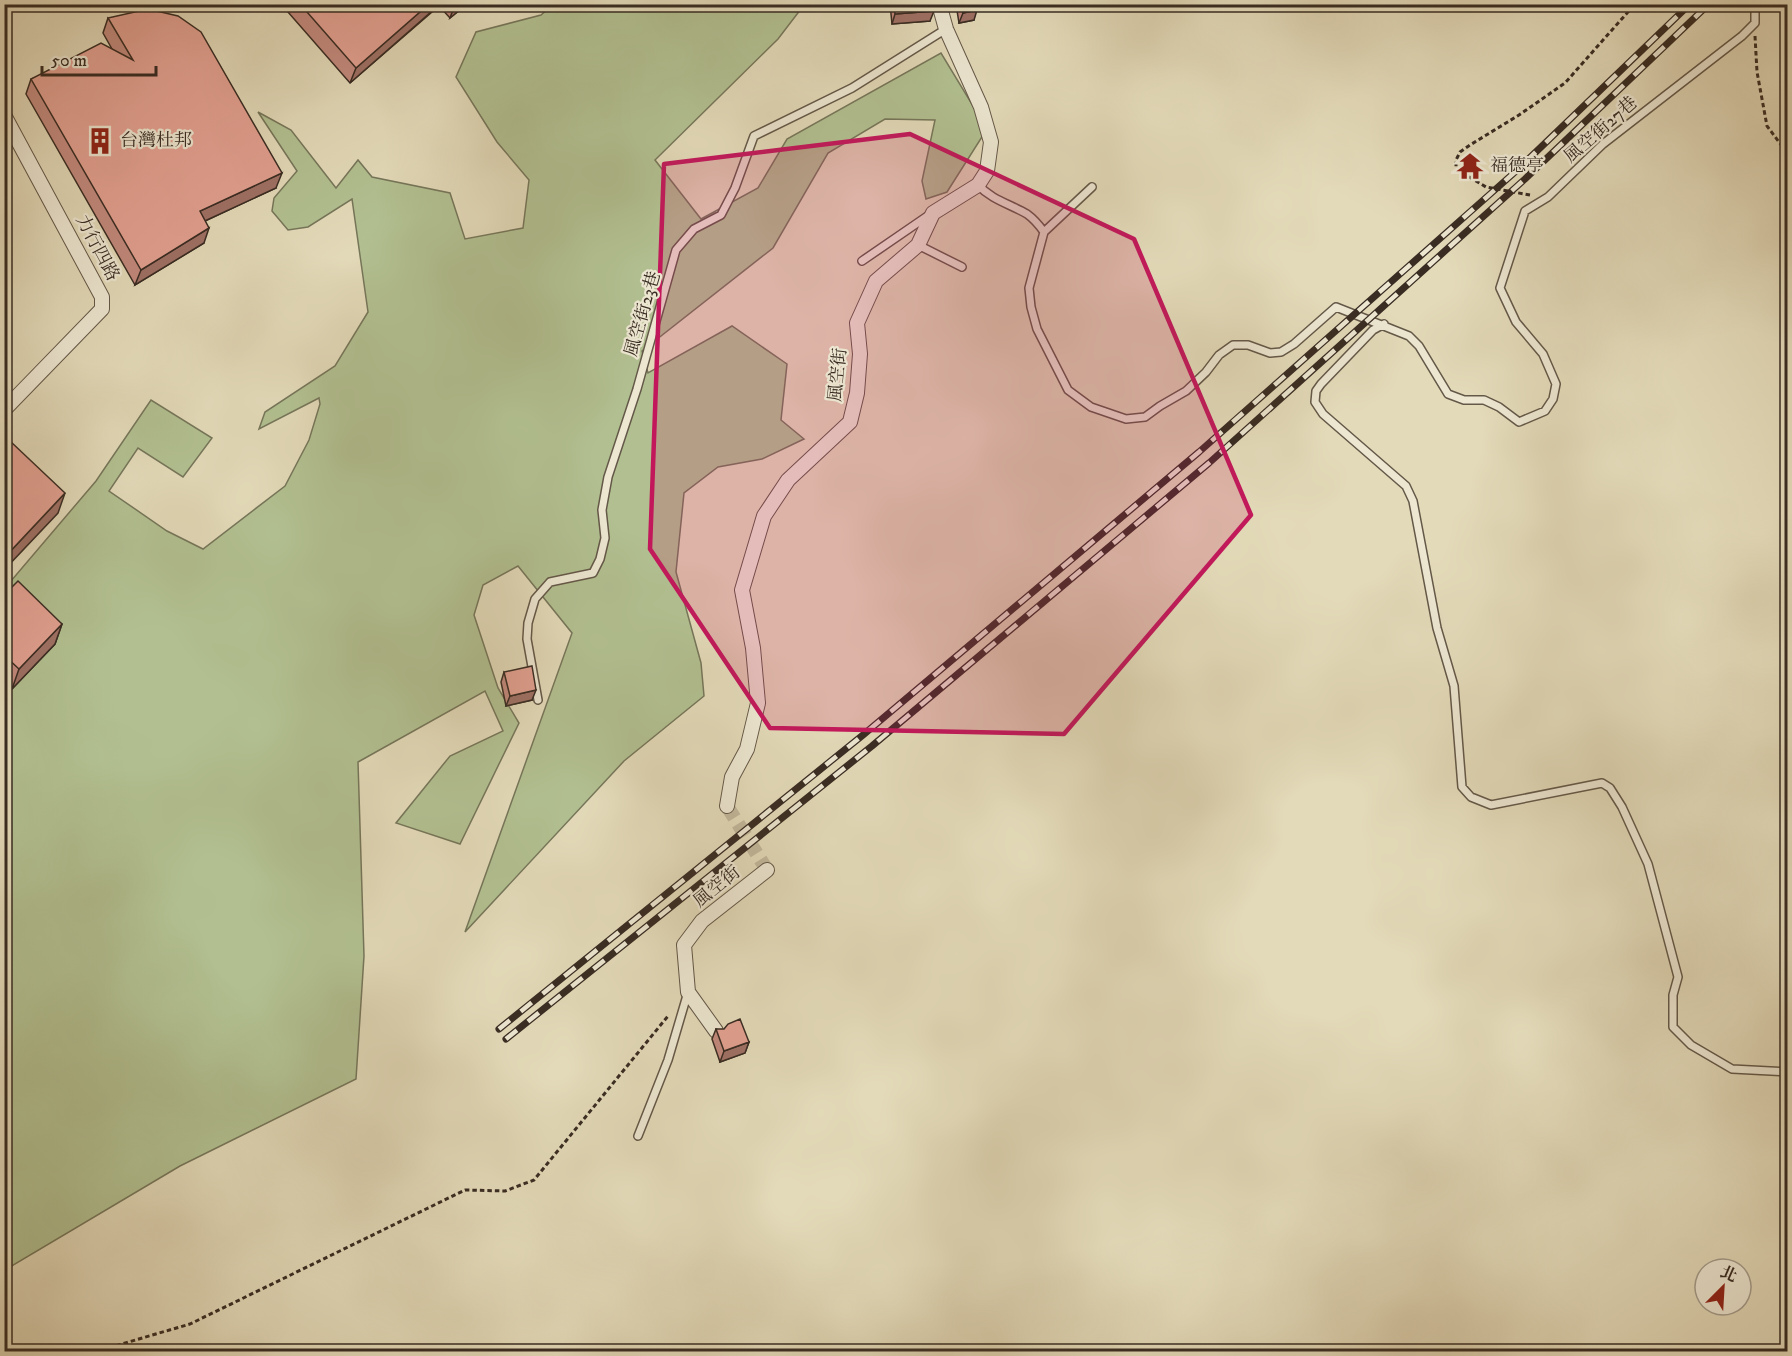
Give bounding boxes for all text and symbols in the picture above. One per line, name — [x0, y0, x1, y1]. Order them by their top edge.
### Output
scale bar — [42, 39, 156, 77]
text: 50 m — [51, 50, 87, 72]
street label: 風空街27巷 — [1560, 92, 1642, 168]
building icon: 台灣杜邦 — [85, 126, 115, 156]
place label: 台灣杜邦 — [120, 130, 192, 152]
temple icon: 福德亭 — [1455, 151, 1485, 181]
place label: 福德亭 — [1490, 155, 1544, 177]
street label: 力行四路 — [70, 211, 124, 285]
street label: 風空街23巷 — [620, 269, 666, 359]
street label: 風空街 — [824, 347, 852, 403]
street label: 風空街 — [689, 861, 745, 913]
north arrow — [1693, 1257, 1753, 1317]
text: 北 — [1717, 1262, 1740, 1287]

